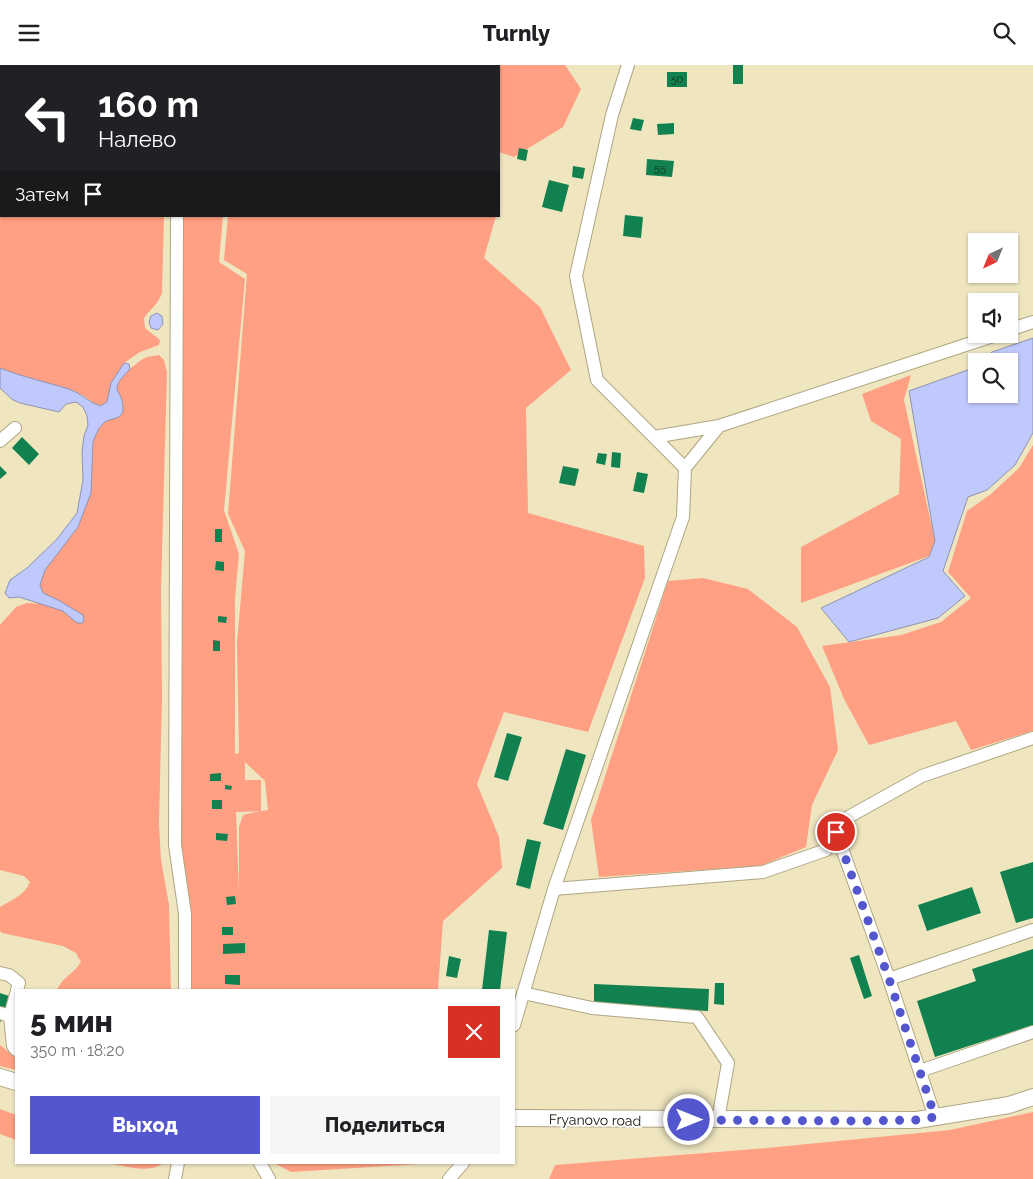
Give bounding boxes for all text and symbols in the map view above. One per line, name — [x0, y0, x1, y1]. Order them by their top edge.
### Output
icon: menu — [15, 19, 43, 47]
icon: search — [990, 19, 1018, 47]
text: Turnly — [483, 20, 550, 46]
house number: 50 — [671, 73, 684, 86]
text: 160 m — [98, 84, 199, 125]
icon: left — [15, 85, 80, 150]
text: Налево — [98, 126, 176, 152]
house number: 55 — [654, 162, 666, 175]
icon: arrive — [79, 180, 107, 208]
text: Затем — [15, 183, 69, 205]
north arrow — [968, 233, 1018, 283]
map controls — [968, 233, 1018, 403]
button: sound — [968, 293, 1018, 343]
button: search — [968, 353, 1018, 403]
pin — [815, 811, 857, 853]
icon: arrive — [822, 818, 850, 846]
text: 5 мин — [30, 1004, 113, 1039]
button: close — [448, 1006, 500, 1058]
text: 350 m · 18:20 — [30, 1041, 125, 1060]
position arrow — [662, 1093, 714, 1145]
button: Выход — [30, 1096, 260, 1154]
button: Поделиться — [270, 1096, 500, 1154]
street label: Fryanovo road — [549, 1111, 641, 1129]

